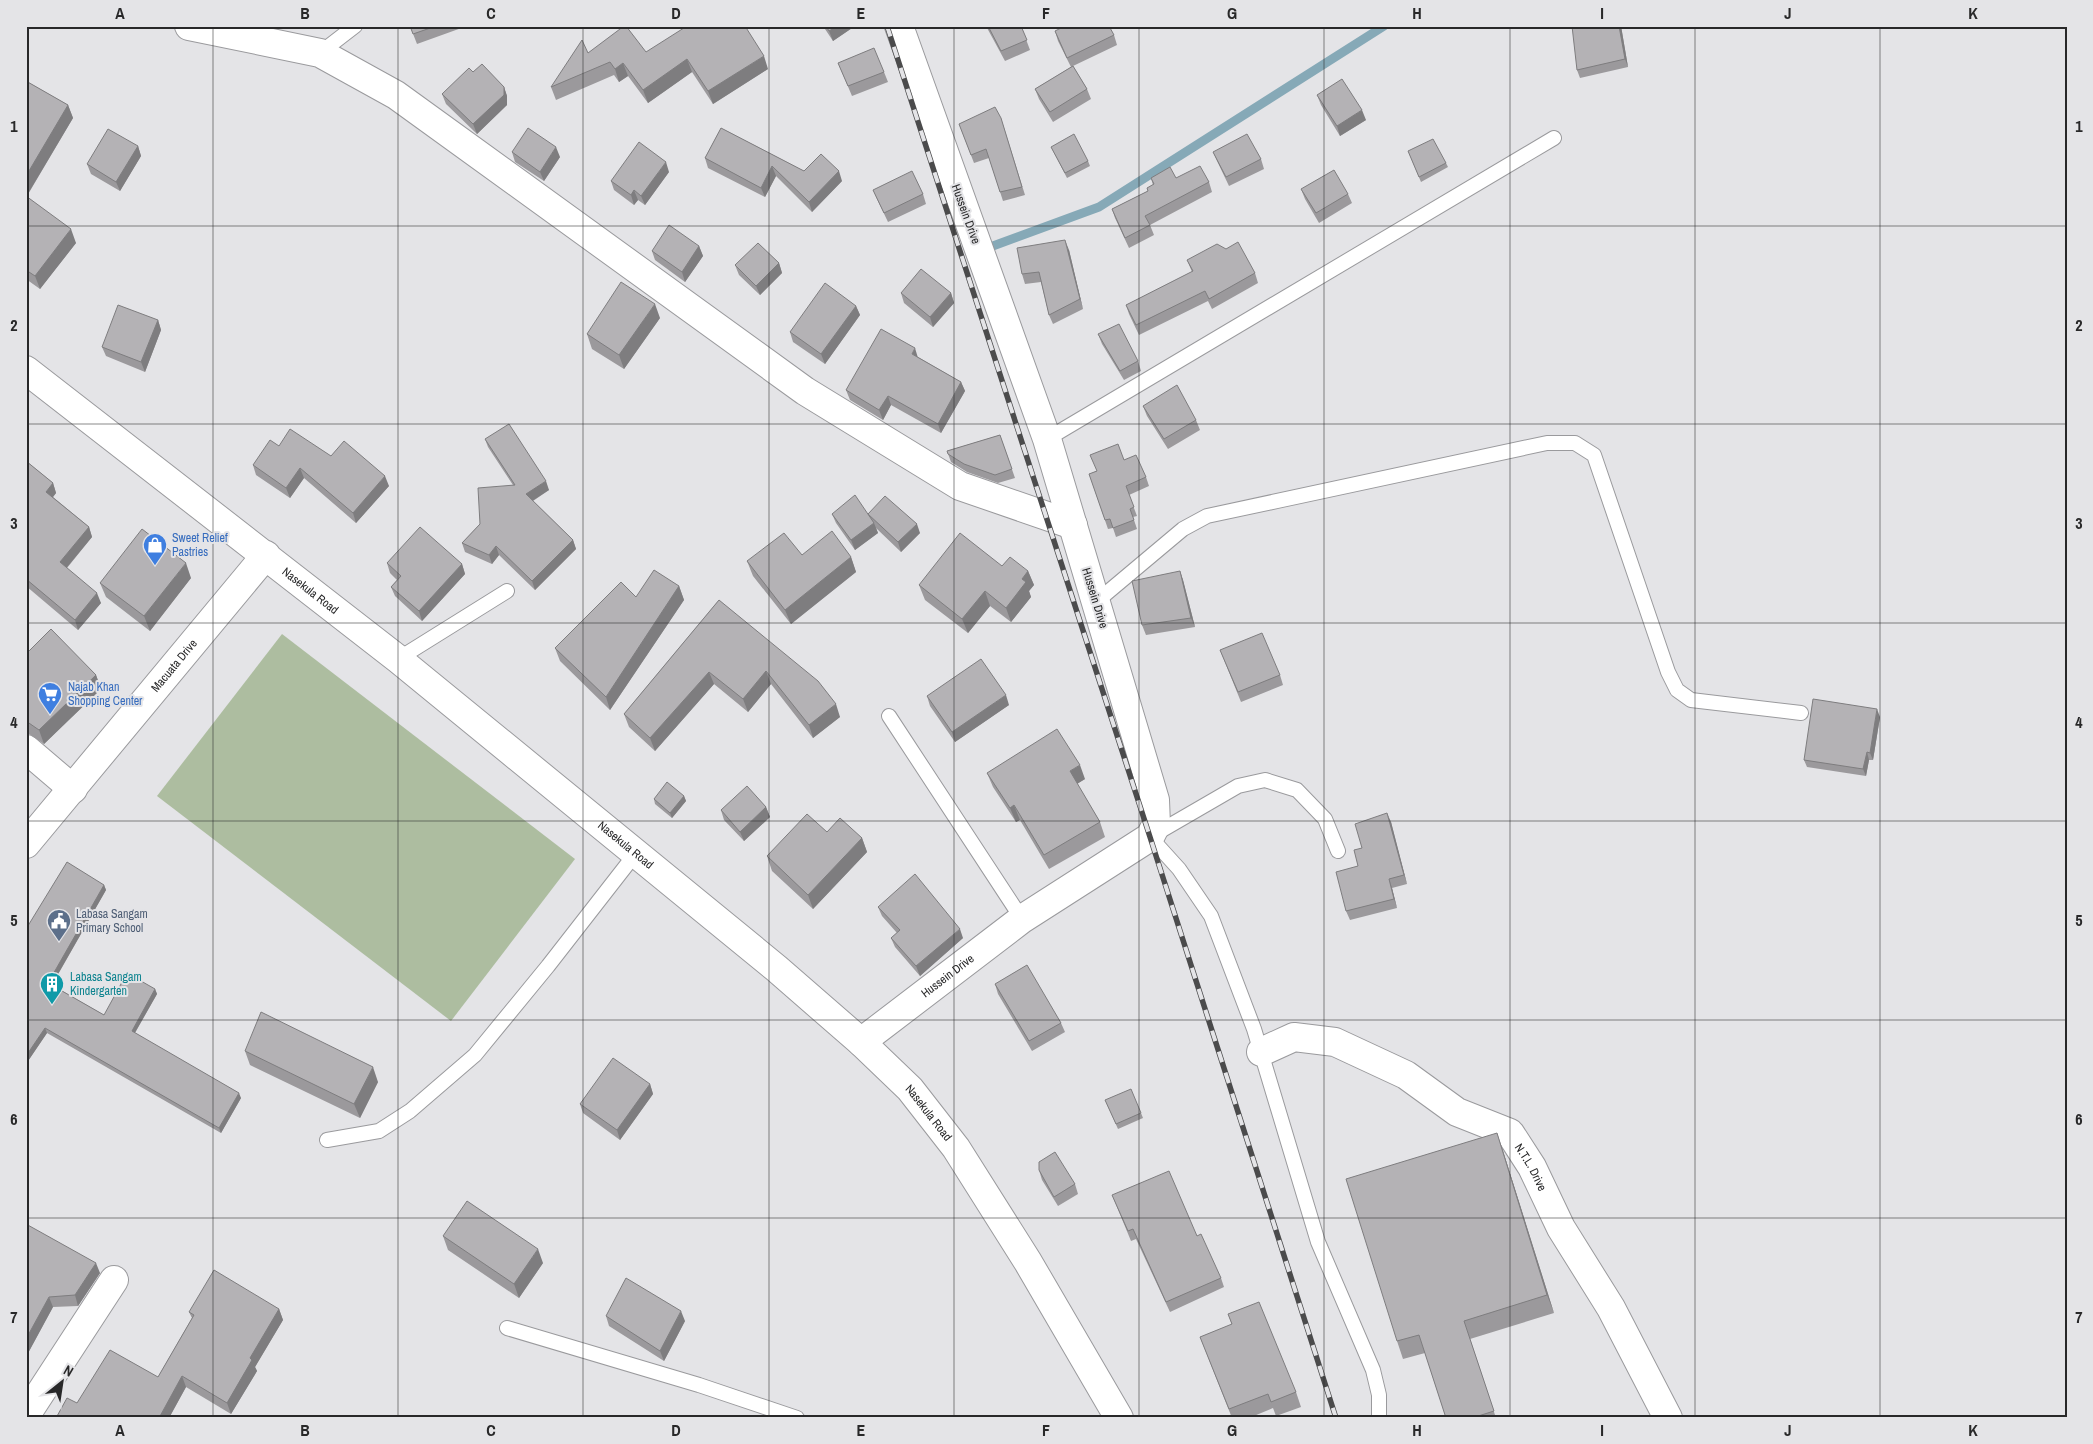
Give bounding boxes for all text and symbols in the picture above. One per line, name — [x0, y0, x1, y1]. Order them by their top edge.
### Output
text: A — [115, 2, 125, 24]
text: B — [300, 2, 310, 24]
text: C — [486, 2, 496, 24]
text: D — [671, 2, 681, 24]
text: E — [857, 2, 866, 24]
text: F — [1042, 2, 1050, 24]
text: G — [1227, 2, 1237, 24]
text: H — [1412, 2, 1422, 24]
text: I — [1600, 2, 1604, 24]
text: J — [1784, 2, 1792, 24]
text: K — [1968, 2, 1978, 24]
text: 1 — [10, 115, 18, 137]
text: 1 — [2075, 115, 2083, 137]
street label: Hussein Drive — [948, 182, 984, 246]
text: 2 — [10, 314, 18, 336]
text: 2 — [2075, 314, 2083, 336]
text: 3 — [10, 512, 18, 534]
text: 3 — [2075, 512, 2083, 534]
place label: Sweet Relief Pastries — [172, 530, 228, 560]
shop icon: Sweet Relief Pastries — [142, 532, 168, 566]
street label: Nasekula Road — [279, 564, 342, 618]
street label: Hussein Drive — [1078, 566, 1112, 630]
street label: Macuata Drive — [148, 636, 201, 695]
place label: Najab Khan Shopping Center — [68, 679, 143, 709]
supermarket icon: Najab Khan Shopping Center — [37, 681, 63, 715]
text: 4 — [10, 711, 18, 733]
text: 4 — [2075, 711, 2083, 733]
street label: Nasekula Road — [594, 818, 657, 873]
place label: Labasa Sangam Primary School — [76, 906, 148, 936]
public building icon: Labasa Sangam Primary School — [46, 908, 72, 942]
text: 5 — [10, 909, 18, 931]
text: 5 — [2075, 909, 2083, 931]
street label: Hussein Drive — [918, 951, 977, 1001]
place label: Labasa Sangam Kindergarten — [70, 969, 142, 999]
building icon: Labasa Sangam Kindergarten — [39, 971, 65, 1005]
street label: Nasekula Road — [902, 1081, 956, 1144]
text: 6 — [10, 1108, 18, 1130]
text: 6 — [2075, 1108, 2083, 1130]
street label: N.T.L. Drive — [1511, 1140, 1550, 1194]
text: 7 — [10, 1306, 18, 1328]
text: 7 — [2075, 1306, 2083, 1328]
north arrow — [38, 1356, 88, 1406]
text: N — [60, 1361, 77, 1381]
text: A — [115, 1419, 125, 1441]
text: B — [300, 1419, 310, 1441]
text: C — [486, 1419, 496, 1441]
text: D — [671, 1419, 681, 1441]
text: E — [857, 1419, 866, 1441]
text: F — [1042, 1419, 1050, 1441]
text: G — [1227, 1419, 1237, 1441]
text: H — [1412, 1419, 1422, 1441]
text: I — [1600, 1419, 1604, 1441]
text: J — [1784, 1419, 1792, 1441]
text: K — [1968, 1419, 1978, 1441]

